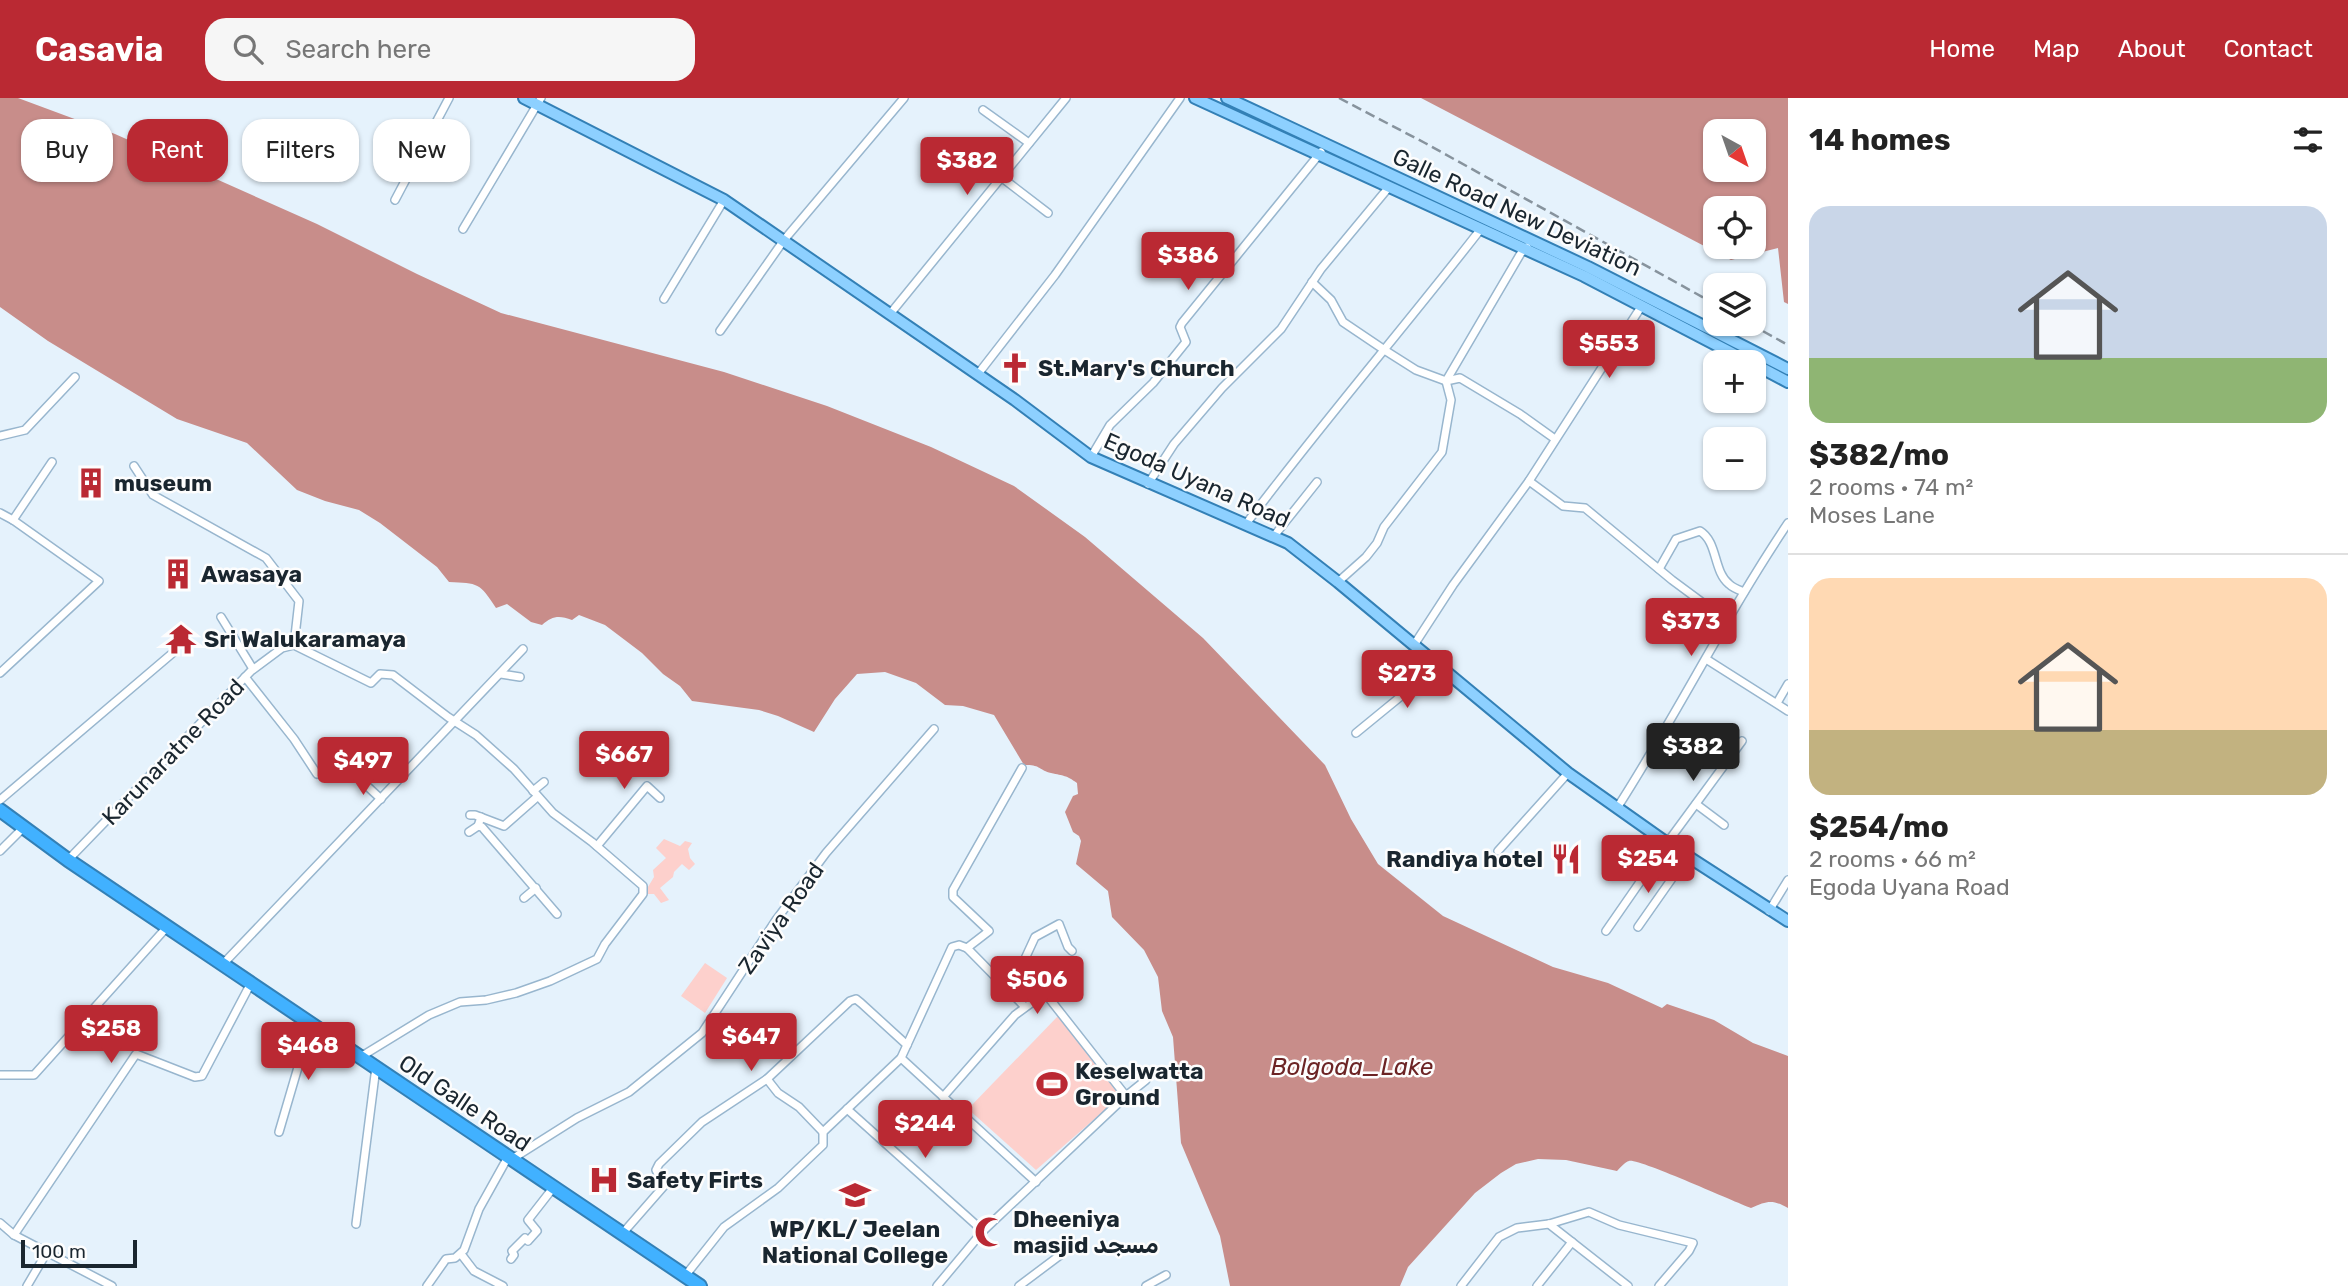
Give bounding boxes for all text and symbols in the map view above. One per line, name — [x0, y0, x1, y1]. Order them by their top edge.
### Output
search box — [205, 18, 695, 81]
text: Casavia — [35, 30, 163, 69]
icon: search — [229, 30, 267, 68]
text: Search here — [285, 34, 431, 65]
text: Home — [1929, 35, 1995, 63]
text: Map — [2033, 35, 2080, 63]
text: About — [2118, 35, 2186, 63]
text: Contact — [2224, 35, 2313, 63]
chip: Buy — [21, 119, 113, 182]
chip: Rent — [127, 119, 228, 182]
chip: Filters — [242, 119, 359, 182]
chip: New — [373, 119, 470, 182]
north arrow — [1703, 119, 1766, 182]
map controls — [1703, 119, 1766, 490]
icon: filters — [2289, 121, 2327, 159]
text: 14 homes — [1809, 122, 1951, 158]
pin: $382 — [926, 138, 1008, 197]
street label: Galle Road New Deviation — [1388, 142, 1646, 282]
text: $382 — [936, 146, 998, 174]
button: locate — [1703, 196, 1766, 259]
pin: $386 — [1147, 232, 1229, 292]
text: $386 — [1157, 241, 1219, 269]
icon: home — [2005, 252, 2131, 378]
button: layers — [1703, 273, 1766, 336]
pin: $553 — [1568, 320, 1650, 380]
text: $553 — [1579, 329, 1639, 357]
button: + — [1703, 350, 1766, 413]
church icon: St.Mary's Church — [998, 351, 1032, 385]
place label: St.Mary's Church — [1038, 354, 1235, 382]
street label: Egoda Uyana Road — [1100, 426, 1294, 534]
button: − — [1703, 427, 1766, 490]
text: $382/mo — [1809, 437, 1949, 473]
building icon: museum — [74, 466, 108, 500]
place label: museum — [114, 469, 212, 497]
text: 2 rooms · 74 m² — [1809, 473, 1973, 501]
text: Moses Lane — [1809, 501, 1935, 529]
building icon: Awasaya — [161, 557, 195, 591]
place label: Awasaya — [201, 560, 302, 588]
pin: $373 — [1650, 598, 1732, 658]
text: $373 — [1662, 607, 1720, 635]
temple icon: Sri Walukaramaya — [164, 622, 198, 656]
icon: home — [2005, 624, 2131, 750]
place label: Sri Walukaramaya — [204, 625, 406, 653]
pin: $273 — [1366, 650, 1448, 710]
text: $273 — [1378, 659, 1436, 687]
street label: Karunaratne Road — [96, 673, 250, 831]
pin: $382 — [1652, 724, 1734, 783]
pin: $667 — [583, 732, 665, 791]
text: $382 — [1662, 732, 1724, 760]
pin: $497 — [322, 738, 404, 797]
text: $667 — [595, 740, 653, 768]
text: $497 — [334, 746, 392, 774]
text: $254/mo — [1809, 809, 1949, 845]
pin: $254 — [1607, 836, 1689, 895]
restaurant icon: Randiya hotel — [1549, 842, 1583, 876]
text: $254 — [1618, 844, 1678, 872]
place label: Randiya hotel — [1386, 845, 1543, 873]
text: 2 rooms · 66 m² — [1809, 845, 1976, 873]
street label: Zaviya Road — [732, 857, 830, 979]
text: Egoda Uyana Road — [1809, 873, 2010, 901]
pin: $506 — [996, 956, 1078, 1016]
text: $506 — [1007, 965, 1067, 993]
pin: $258 — [70, 1006, 152, 1065]
text: $258 — [81, 1014, 141, 1042]
pin: $647 — [710, 1014, 792, 1073]
text: $647 — [722, 1022, 780, 1050]
pin: $468 — [267, 1023, 349, 1082]
text: $468 — [277, 1031, 339, 1059]
street label: Old Galle Road — [394, 1049, 536, 1157]
water label: Bolgoda_Lake — [1271, 1053, 1433, 1081]
place label: Keselwatta Ground — [1075, 1057, 1204, 1111]
sports icon: Keselwatta Ground — [1035, 1067, 1069, 1101]
pin: $244 — [884, 1100, 966, 1160]
text: $244 — [894, 1109, 956, 1137]
hospital icon: Safety Firts — [587, 1163, 621, 1197]
place label: Safety Firts — [627, 1166, 763, 1194]
school or university icon: WP/KL/ Jeelan National College — [838, 1178, 872, 1212]
place label: Dheeniya masjid مسجد — [1013, 1205, 1159, 1259]
place label: WP/KL/ Jeelan National College — [762, 1215, 948, 1269]
mosque icon: Dheeniya masjid مسجد — [973, 1215, 1007, 1249]
scale bar — [21, 1237, 136, 1269]
text: 100 m — [32, 1240, 86, 1263]

